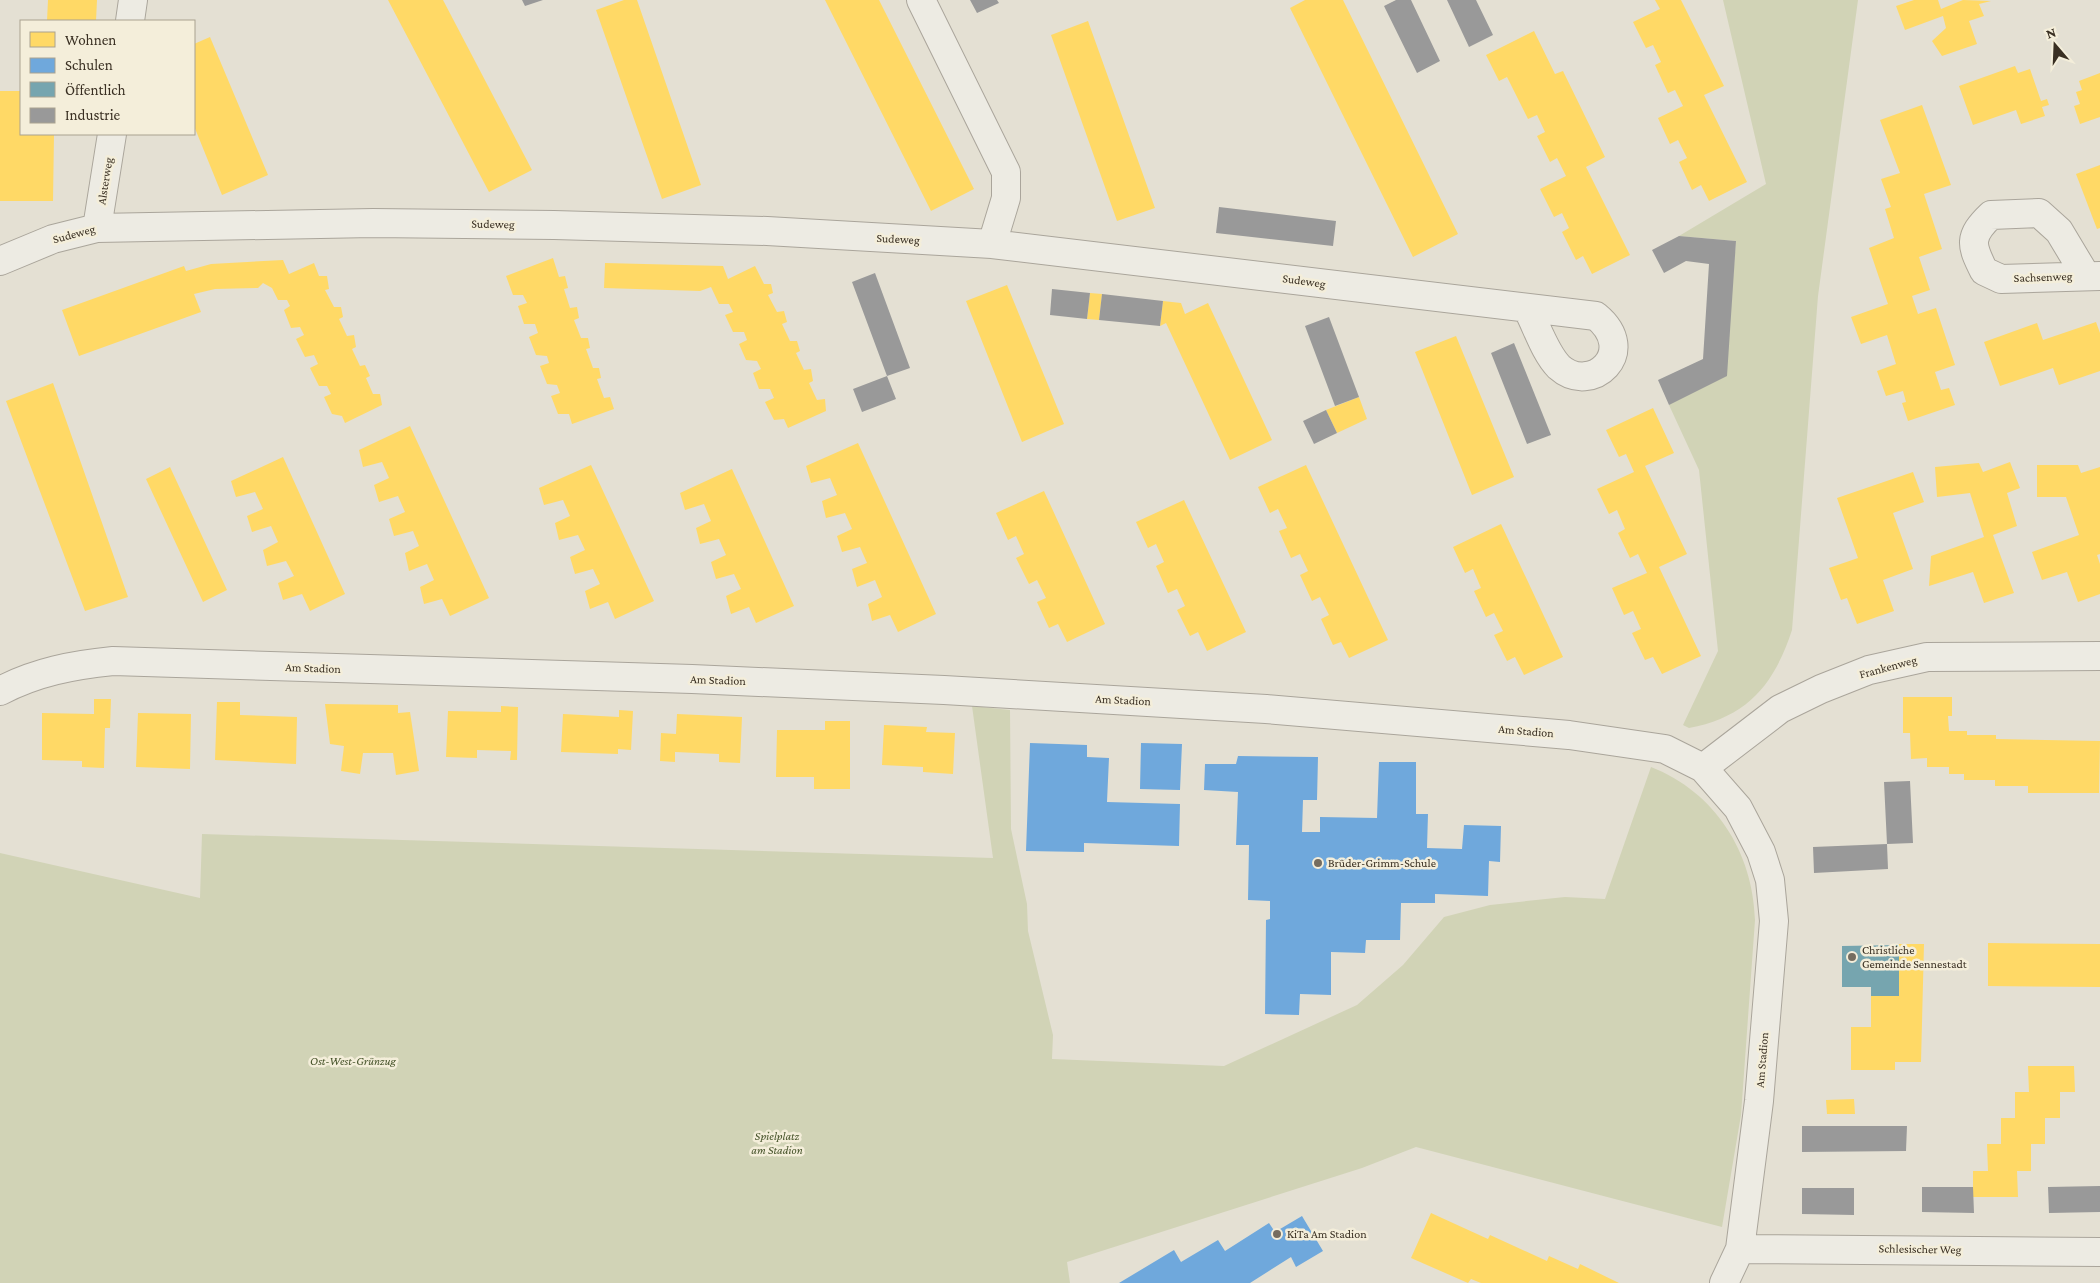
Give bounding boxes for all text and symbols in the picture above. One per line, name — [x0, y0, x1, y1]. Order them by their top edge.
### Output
legend — [20, 20, 195, 135]
north arrow — [2030, 20, 2080, 70]
text: N — [2044, 23, 2058, 42]
text: Wohnen — [65, 32, 116, 48]
text: Schulen — [65, 57, 113, 73]
text: Öffentlich — [65, 82, 126, 98]
text: Industrie — [65, 107, 121, 123]
street label: Alsterweg — [94, 156, 116, 206]
street label: Sudeweg — [471, 217, 515, 231]
street label: Sudeweg — [51, 222, 97, 246]
street label: Sudeweg — [876, 231, 920, 247]
street label: Sachsenweg — [2013, 269, 2073, 285]
street label: Sudeweg — [1282, 271, 1327, 291]
street label: Frankenweg — [1858, 653, 1919, 681]
street label: Am Stadion — [285, 660, 342, 676]
street label: Am Stadion — [690, 672, 747, 688]
street label: Am Stadion — [1095, 692, 1152, 708]
street label: Am Stadion — [1498, 722, 1555, 740]
place label: Brüder-Grimm-Schule — [1328, 856, 1436, 870]
marker: Brüder-Grimm-Schule — [1312, 857, 1324, 869]
place label: Christliche Gemeinde Sennestadt — [1862, 943, 1968, 971]
marker: Christliche Gemeinde Sennestadt — [1846, 951, 1858, 963]
street label: Am Stadion — [1753, 1031, 1771, 1088]
park label: Ost-West-Grünzug — [310, 1054, 397, 1068]
park label: Spielplatz am Stadion — [751, 1129, 803, 1157]
place label: KiTa Am Stadion — [1287, 1227, 1367, 1241]
marker: KiTa Am Stadion — [1271, 1228, 1283, 1240]
street label: Schlesischer Weg — [1879, 1241, 1962, 1257]

